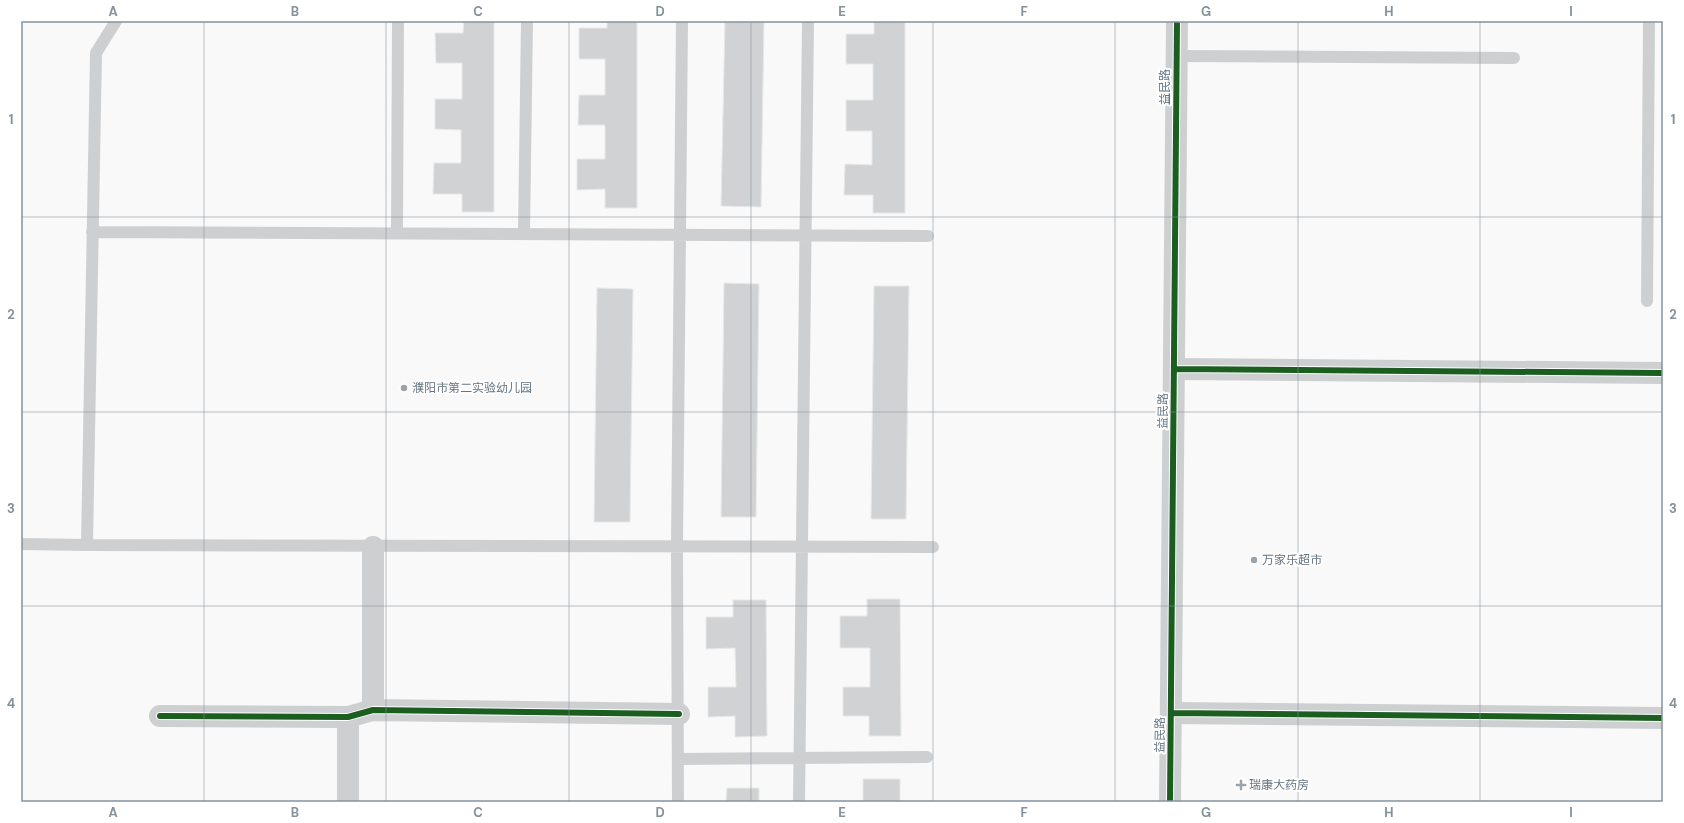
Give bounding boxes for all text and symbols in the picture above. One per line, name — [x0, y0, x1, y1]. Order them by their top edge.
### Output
text: A — [108, 3, 118, 20]
text: B — [291, 3, 299, 20]
text: C — [473, 3, 483, 20]
text: D — [655, 3, 665, 20]
text: E — [838, 3, 846, 20]
text: F — [1020, 3, 1028, 20]
text: G — [1201, 3, 1211, 20]
text: H — [1384, 3, 1394, 20]
text: I — [1569, 3, 1573, 20]
street label: 益民路 — [1157, 69, 1173, 105]
text: 1 — [9, 111, 13, 128]
text: 1 — [1671, 111, 1675, 128]
text: 2 — [7, 306, 15, 323]
text: 2 — [1669, 306, 1677, 323]
place label: 濮阳市第二实验幼儿园 — [412, 380, 532, 396]
marker: 濮阳市第二实验幼儿园 — [399, 383, 409, 393]
street label: 益民路 — [1155, 393, 1171, 429]
text: 3 — [7, 500, 15, 517]
text: 3 — [1669, 500, 1677, 517]
place label: 万家乐超市 — [1262, 552, 1322, 568]
marker: 万家乐超市 — [1249, 555, 1259, 565]
text: 4 — [7, 695, 15, 712]
text: 4 — [1669, 695, 1677, 712]
street label: 益民路 — [1152, 717, 1168, 753]
place label: 瑞康大药房 — [1249, 777, 1309, 793]
marker: 瑞康大药房 — [1236, 780, 1246, 790]
text: A — [108, 804, 118, 821]
text: B — [291, 804, 299, 821]
text: C — [473, 804, 483, 821]
text: D — [655, 804, 665, 821]
text: E — [838, 804, 846, 821]
text: F — [1020, 804, 1028, 821]
text: G — [1201, 804, 1211, 821]
text: H — [1384, 804, 1394, 821]
text: I — [1569, 804, 1573, 821]

